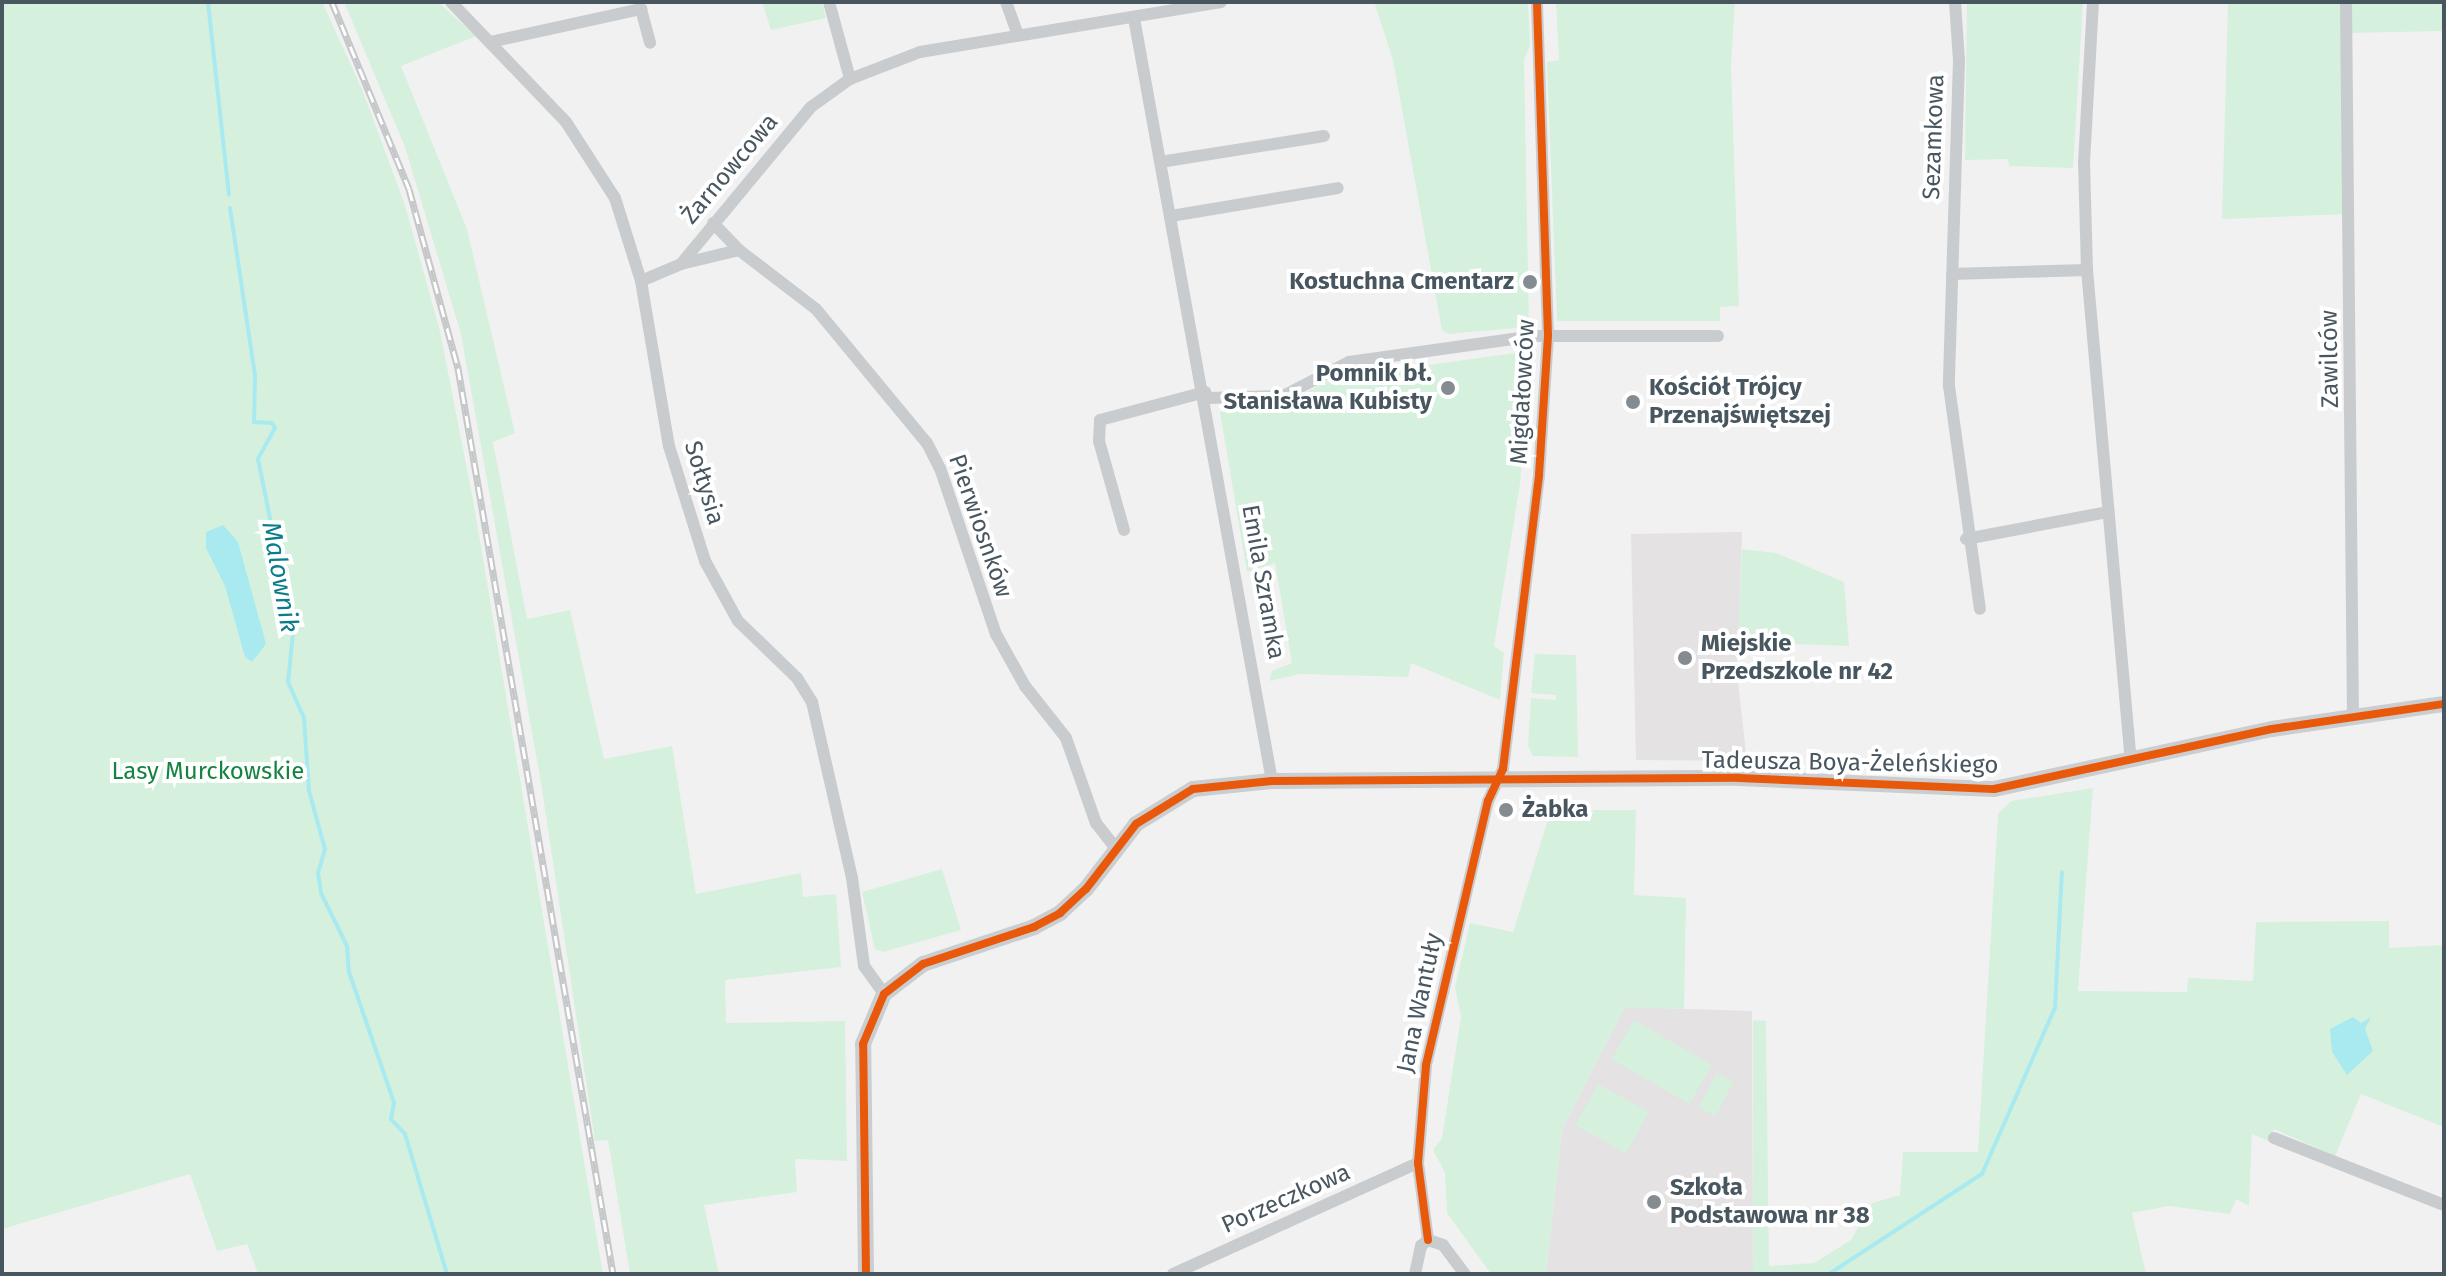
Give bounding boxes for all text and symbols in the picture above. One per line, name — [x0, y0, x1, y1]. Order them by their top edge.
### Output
street label: Sezamkowa — [1917, 74, 1951, 200]
street label: Żarnowcowa — [676, 108, 784, 230]
place label: Kostuchna Cmentarz — [1289, 268, 1514, 296]
marker: Kostuchna Cmentarz — [1521, 273, 1539, 291]
street label: Zawilców — [2315, 310, 2345, 408]
street label: Migdałowców — [1505, 319, 1541, 465]
place label: Pomnik bł. Stanisława Kubisty — [1224, 360, 1432, 416]
place label: Kościół Trójcy Przenajświętszej — [1649, 374, 1831, 430]
marker: Pomnik bł. Stanisława Kubisty — [1439, 379, 1457, 397]
marker: Kościół Trójcy Przenajświętszej — [1624, 393, 1642, 411]
street label: Sołtysia — [678, 438, 730, 528]
street label: Pierwiosnków — [942, 451, 1018, 601]
street label: Emila Szramka — [1235, 502, 1291, 662]
water label: Malownik — [255, 519, 305, 635]
place label: Miejskie Przedszkole nr 42 — [1701, 630, 1893, 686]
marker: Miejskie Przedszkole nr 42 — [1676, 649, 1694, 667]
street label: Tadeusza Boya-Żeleńskiego — [1701, 746, 1999, 780]
park label: Lasy Murckowskie — [112, 758, 304, 786]
place label: Żabka — [1522, 796, 1588, 824]
marker: Żabka — [1497, 801, 1515, 819]
street label: Jana Wantuły — [1391, 931, 1449, 1075]
street label: Porzeczkowa — [1217, 1158, 1355, 1240]
place label: Szkoła Podstawowa nr 38 — [1670, 1174, 1870, 1230]
marker: Szkoła Podstawowa nr 38 — [1645, 1193, 1663, 1211]

